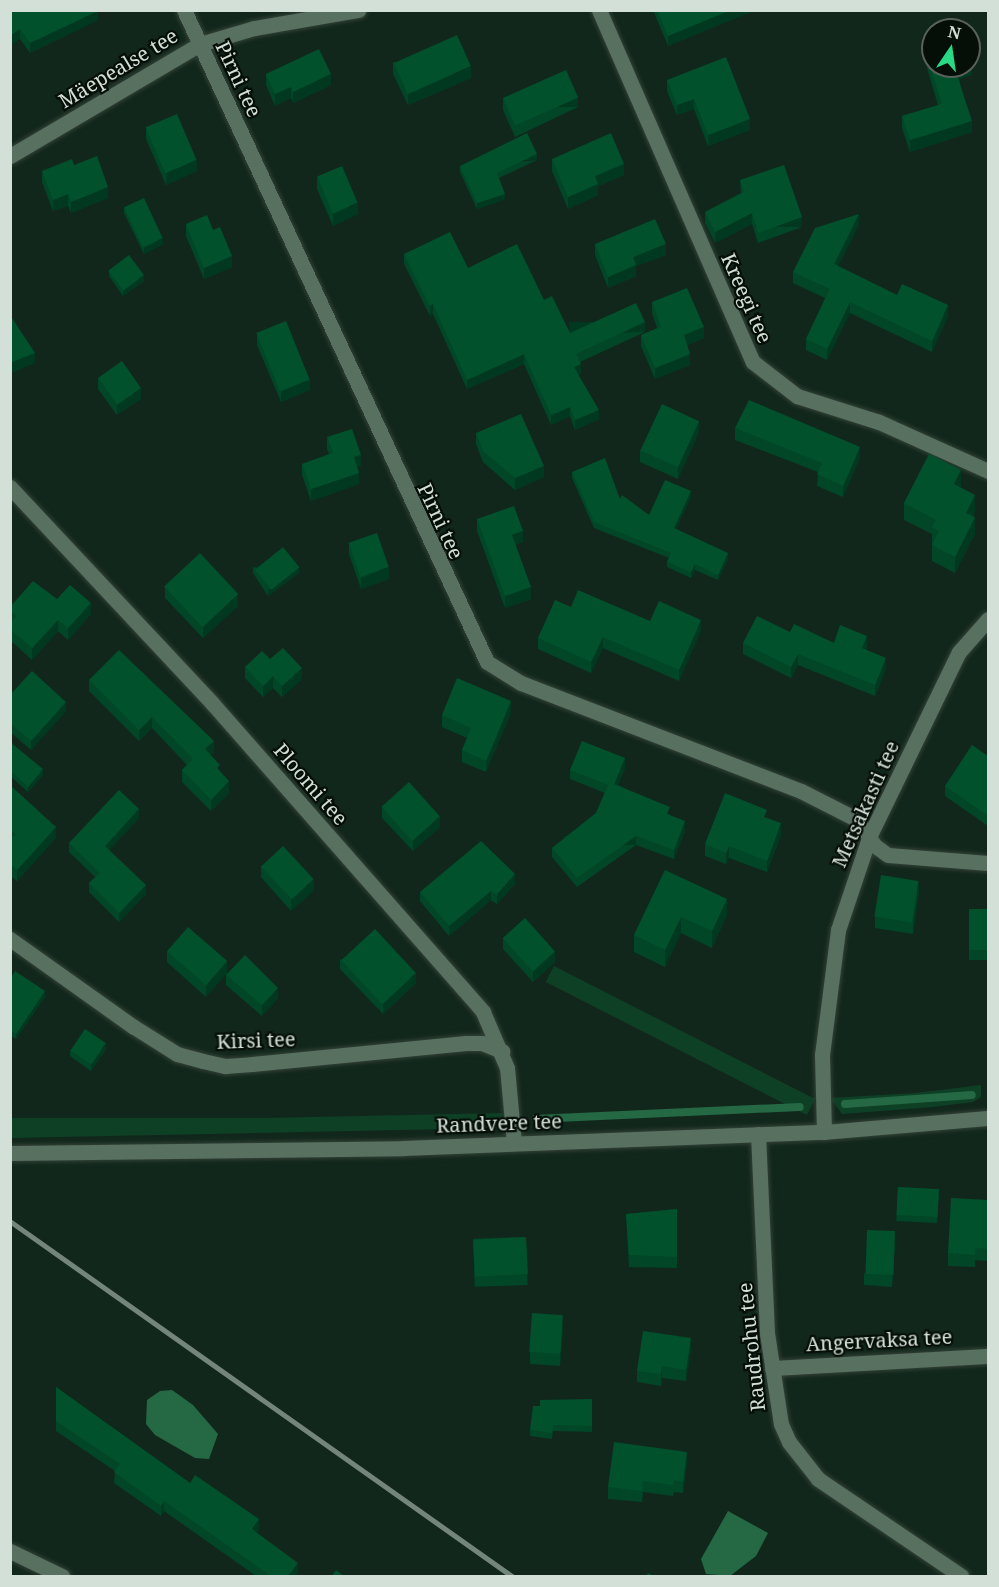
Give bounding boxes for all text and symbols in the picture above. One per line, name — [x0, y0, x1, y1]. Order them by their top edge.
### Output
north arrow — [921, 18, 981, 78]
text: N — [946, 20, 963, 45]
street label: Mäepealse tee — [54, 23, 182, 113]
street label: Pirni tee — [211, 37, 267, 121]
street label: Kreegi tee — [717, 249, 777, 347]
street label: Pirni tee — [413, 479, 469, 563]
street label: Metsakasti tee — [826, 737, 904, 871]
street label: Ploomi tee — [269, 738, 353, 830]
street label: Kirsi tee — [216, 1027, 296, 1053]
street label: Randvere tee — [436, 1109, 562, 1137]
street label: Raudrohu tee — [732, 1281, 770, 1413]
street label: Angervaksa tee — [805, 1324, 953, 1356]

